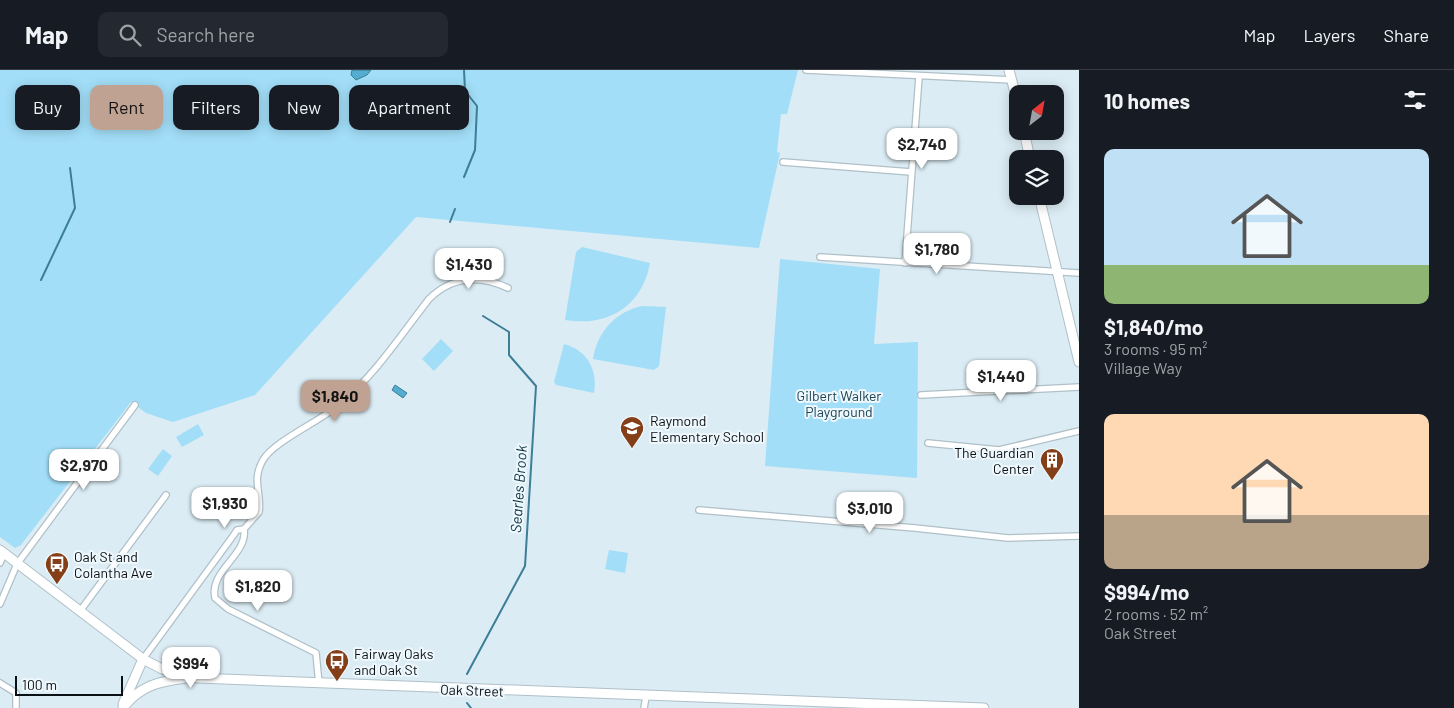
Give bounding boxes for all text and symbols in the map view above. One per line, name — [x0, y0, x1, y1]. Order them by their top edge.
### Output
search box — [98, 12, 448, 57]
text: Map — [25, 20, 68, 49]
icon: search — [116, 21, 144, 49]
text: Search here — [156, 23, 255, 46]
text: Map — [1243, 24, 1275, 46]
text: Layers — [1303, 24, 1356, 46]
text: Share — [1384, 24, 1429, 46]
chip: Buy — [15, 85, 80, 130]
chip: Rent — [90, 85, 163, 130]
chip: Filters — [173, 85, 259, 130]
chip: New — [269, 85, 339, 130]
chip: Apartment — [349, 85, 469, 130]
north arrow — [1009, 85, 1064, 140]
map controls — [1009, 85, 1064, 205]
icon: filters — [1401, 86, 1429, 114]
text: 10 homes — [1104, 88, 1190, 113]
pin: $2,740 — [881, 128, 963, 170]
text: $2,740 — [897, 134, 947, 153]
button: layers — [1009, 150, 1064, 205]
icon: home — [1222, 181, 1312, 271]
pin: $1,780 — [896, 232, 978, 275]
text: $1,780 — [915, 239, 959, 258]
pin: $1,430 — [428, 248, 510, 290]
text: $1,430 — [446, 254, 492, 273]
text: $1,840/mo — [1104, 314, 1204, 339]
text: 3 rooms · 95 m² — [1104, 339, 1208, 358]
text: Village Way — [1104, 358, 1182, 377]
pin: $1,440 — [960, 360, 1042, 402]
text: $1,440 — [977, 366, 1025, 385]
pin: $1,840 — [294, 380, 376, 422]
text: $1,840 — [312, 386, 358, 405]
park label: Gilbert Walker Playground — [797, 387, 881, 420]
place label: Raymond Elementary School — [650, 412, 764, 445]
school or university icon: Raymond Elementary School — [619, 415, 645, 449]
water label: Searles Brook — [506, 444, 530, 533]
place label: The Guardian Center — [954, 444, 1034, 477]
icon: home — [1222, 446, 1312, 536]
building icon: The Guardian Center — [1039, 447, 1065, 481]
pin: $2,970 — [43, 448, 125, 491]
text: $2,970 — [60, 455, 108, 474]
pin: $1,930 — [184, 486, 266, 529]
pin: $3,010 — [829, 492, 911, 534]
text: $1,930 — [202, 493, 248, 512]
text: $3,010 — [847, 498, 893, 517]
place label: Oak St and Colantha Ave — [74, 548, 153, 581]
bus stop icon: Oak St and Colantha Ave — [44, 551, 70, 585]
pin: $1,820 — [217, 570, 299, 612]
text: $1,820 — [235, 576, 281, 595]
text: $994/mo — [1104, 579, 1190, 604]
text: 2 rooms · 52 m² — [1104, 604, 1208, 623]
text: Oak Street — [1104, 623, 1177, 642]
place label: Fairway Oaks and Oak St — [354, 645, 434, 678]
pin: $994 — [161, 646, 221, 689]
bus stop icon: Fairway Oaks and Oak St — [324, 648, 350, 682]
text: $994 — [173, 653, 209, 672]
scale bar — [15, 673, 122, 696]
text: 100 m — [22, 676, 57, 693]
street label: Oak Street — [440, 680, 504, 700]

